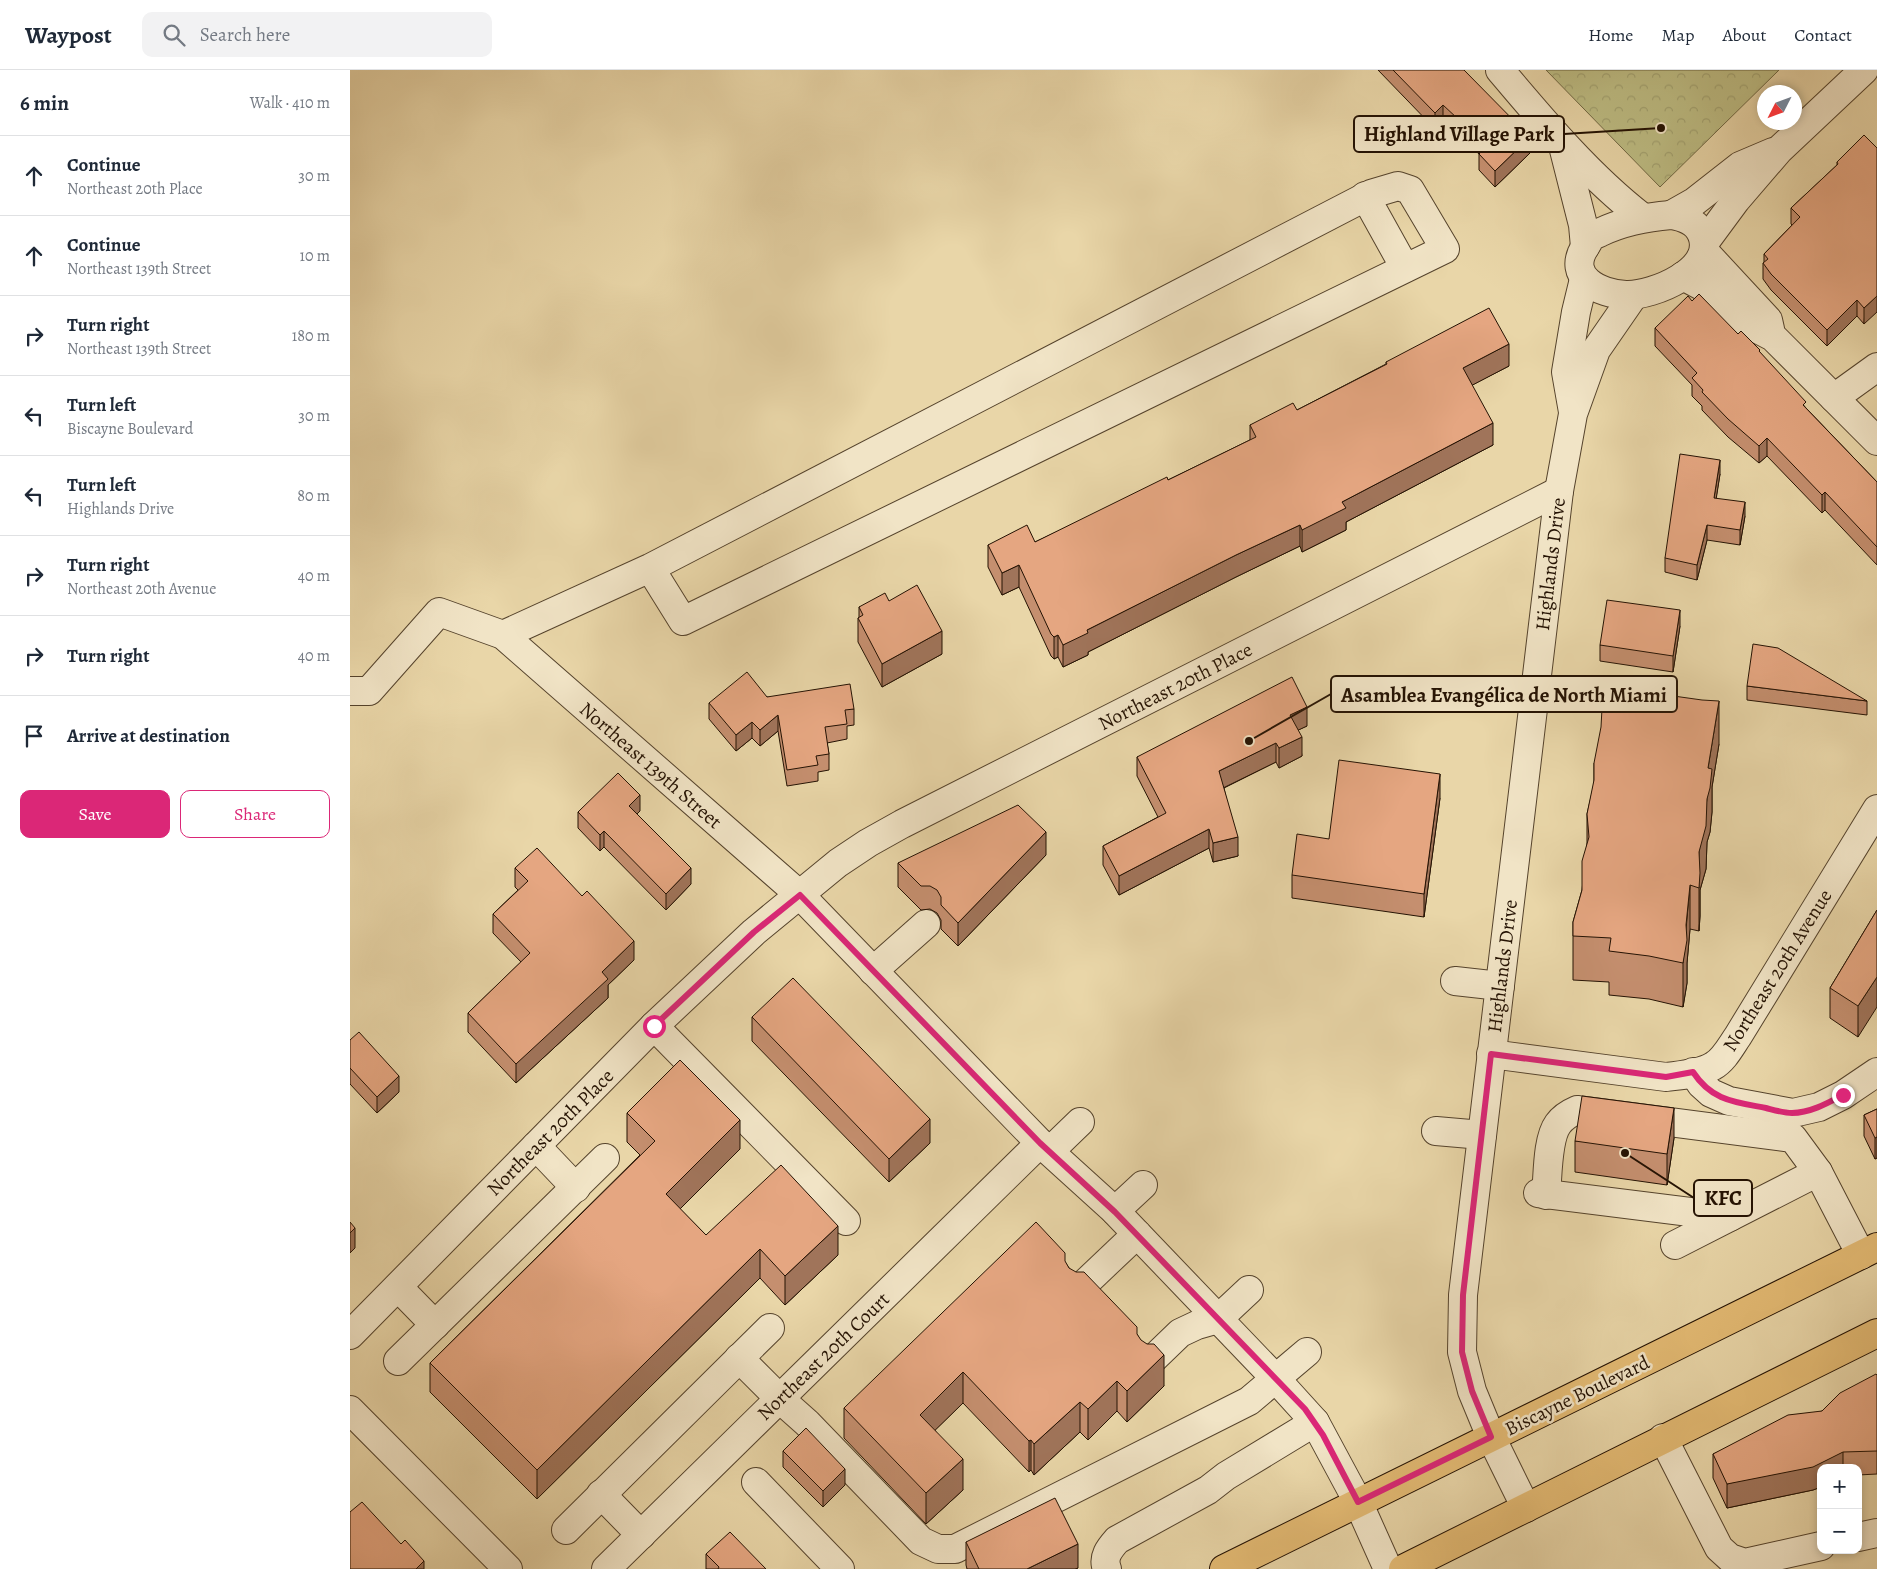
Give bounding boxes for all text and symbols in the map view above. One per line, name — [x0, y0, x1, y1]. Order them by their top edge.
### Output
search box — [142, 12, 492, 57]
text: Waypost — [25, 19, 112, 51]
icon: search — [160, 21, 188, 49]
text: Search here — [200, 22, 290, 48]
text: Home — [1588, 23, 1633, 47]
text: Map — [1661, 23, 1694, 47]
text: About — [1722, 23, 1766, 47]
text: Contact — [1794, 23, 1852, 47]
north arrow — [1757, 85, 1802, 130]
text: 6 min — [20, 89, 69, 117]
text: Walk · 410 m — [250, 92, 330, 114]
callout: Highland Village Park — [1354, 116, 1564, 152]
text: Highland Village Park — [1364, 120, 1554, 148]
text: Continue — [67, 152, 141, 178]
icon: ahead — [20, 162, 48, 190]
text: 30 m — [298, 165, 330, 187]
text: Northeast 20th Place — [67, 178, 203, 200]
text: Continue — [67, 232, 141, 258]
icon: ahead — [20, 242, 48, 270]
text: 10 m — [300, 245, 330, 267]
text: Northeast 139th Street — [67, 258, 211, 280]
text: Turn right — [67, 312, 149, 338]
icon: right — [20, 322, 48, 350]
text: 180 m — [292, 325, 330, 347]
text: Northeast 139th Street — [67, 338, 211, 360]
text: Turn left — [67, 392, 136, 418]
icon: left — [20, 402, 48, 430]
text: 30 m — [298, 405, 330, 427]
text: Biscayne Boulevard — [67, 418, 193, 440]
text: Turn left — [67, 472, 136, 498]
icon: left — [20, 482, 48, 510]
text: 80 m — [297, 485, 330, 507]
street label: Highlands Drive — [1529, 496, 1572, 632]
text: Highlands Drive — [67, 498, 174, 520]
text: Turn right — [67, 552, 149, 578]
icon: right — [20, 562, 48, 590]
text: 40 m — [298, 565, 330, 587]
text: Northeast 20th Avenue — [67, 578, 216, 600]
street label: Northeast 20th Place — [1094, 636, 1257, 737]
icon: right — [20, 642, 48, 670]
text: Turn right — [67, 643, 149, 669]
text: 40 m — [298, 645, 330, 667]
callout: Asamblea Evangélica de North Miami — [1331, 676, 1677, 712]
text: Asamblea Evangélica de North Miami — [1340, 681, 1667, 709]
street label: Northeast 139th Street — [574, 696, 728, 835]
icon: arrive — [20, 722, 48, 750]
text: Arrive at destination — [67, 723, 230, 749]
button: Save — [20, 790, 170, 838]
button: Share — [180, 790, 330, 838]
street label: Northeast 20th Avenue — [1716, 884, 1838, 1057]
street label: Highlands Drive — [1481, 898, 1524, 1034]
route start — [643, 1015, 666, 1038]
street label: Northeast 20th Place — [481, 1063, 620, 1202]
route end — [1832, 1084, 1855, 1107]
callout: KFC — [1694, 1180, 1752, 1216]
text: KFC — [1704, 1184, 1742, 1212]
street label: Northeast 20th Court — [751, 1286, 896, 1427]
street label: Biscayne Boulevard — [1500, 1349, 1654, 1442]
map controls — [1817, 1464, 1862, 1554]
button: + — [1817, 1464, 1862, 1509]
button: − — [1817, 1509, 1862, 1554]

